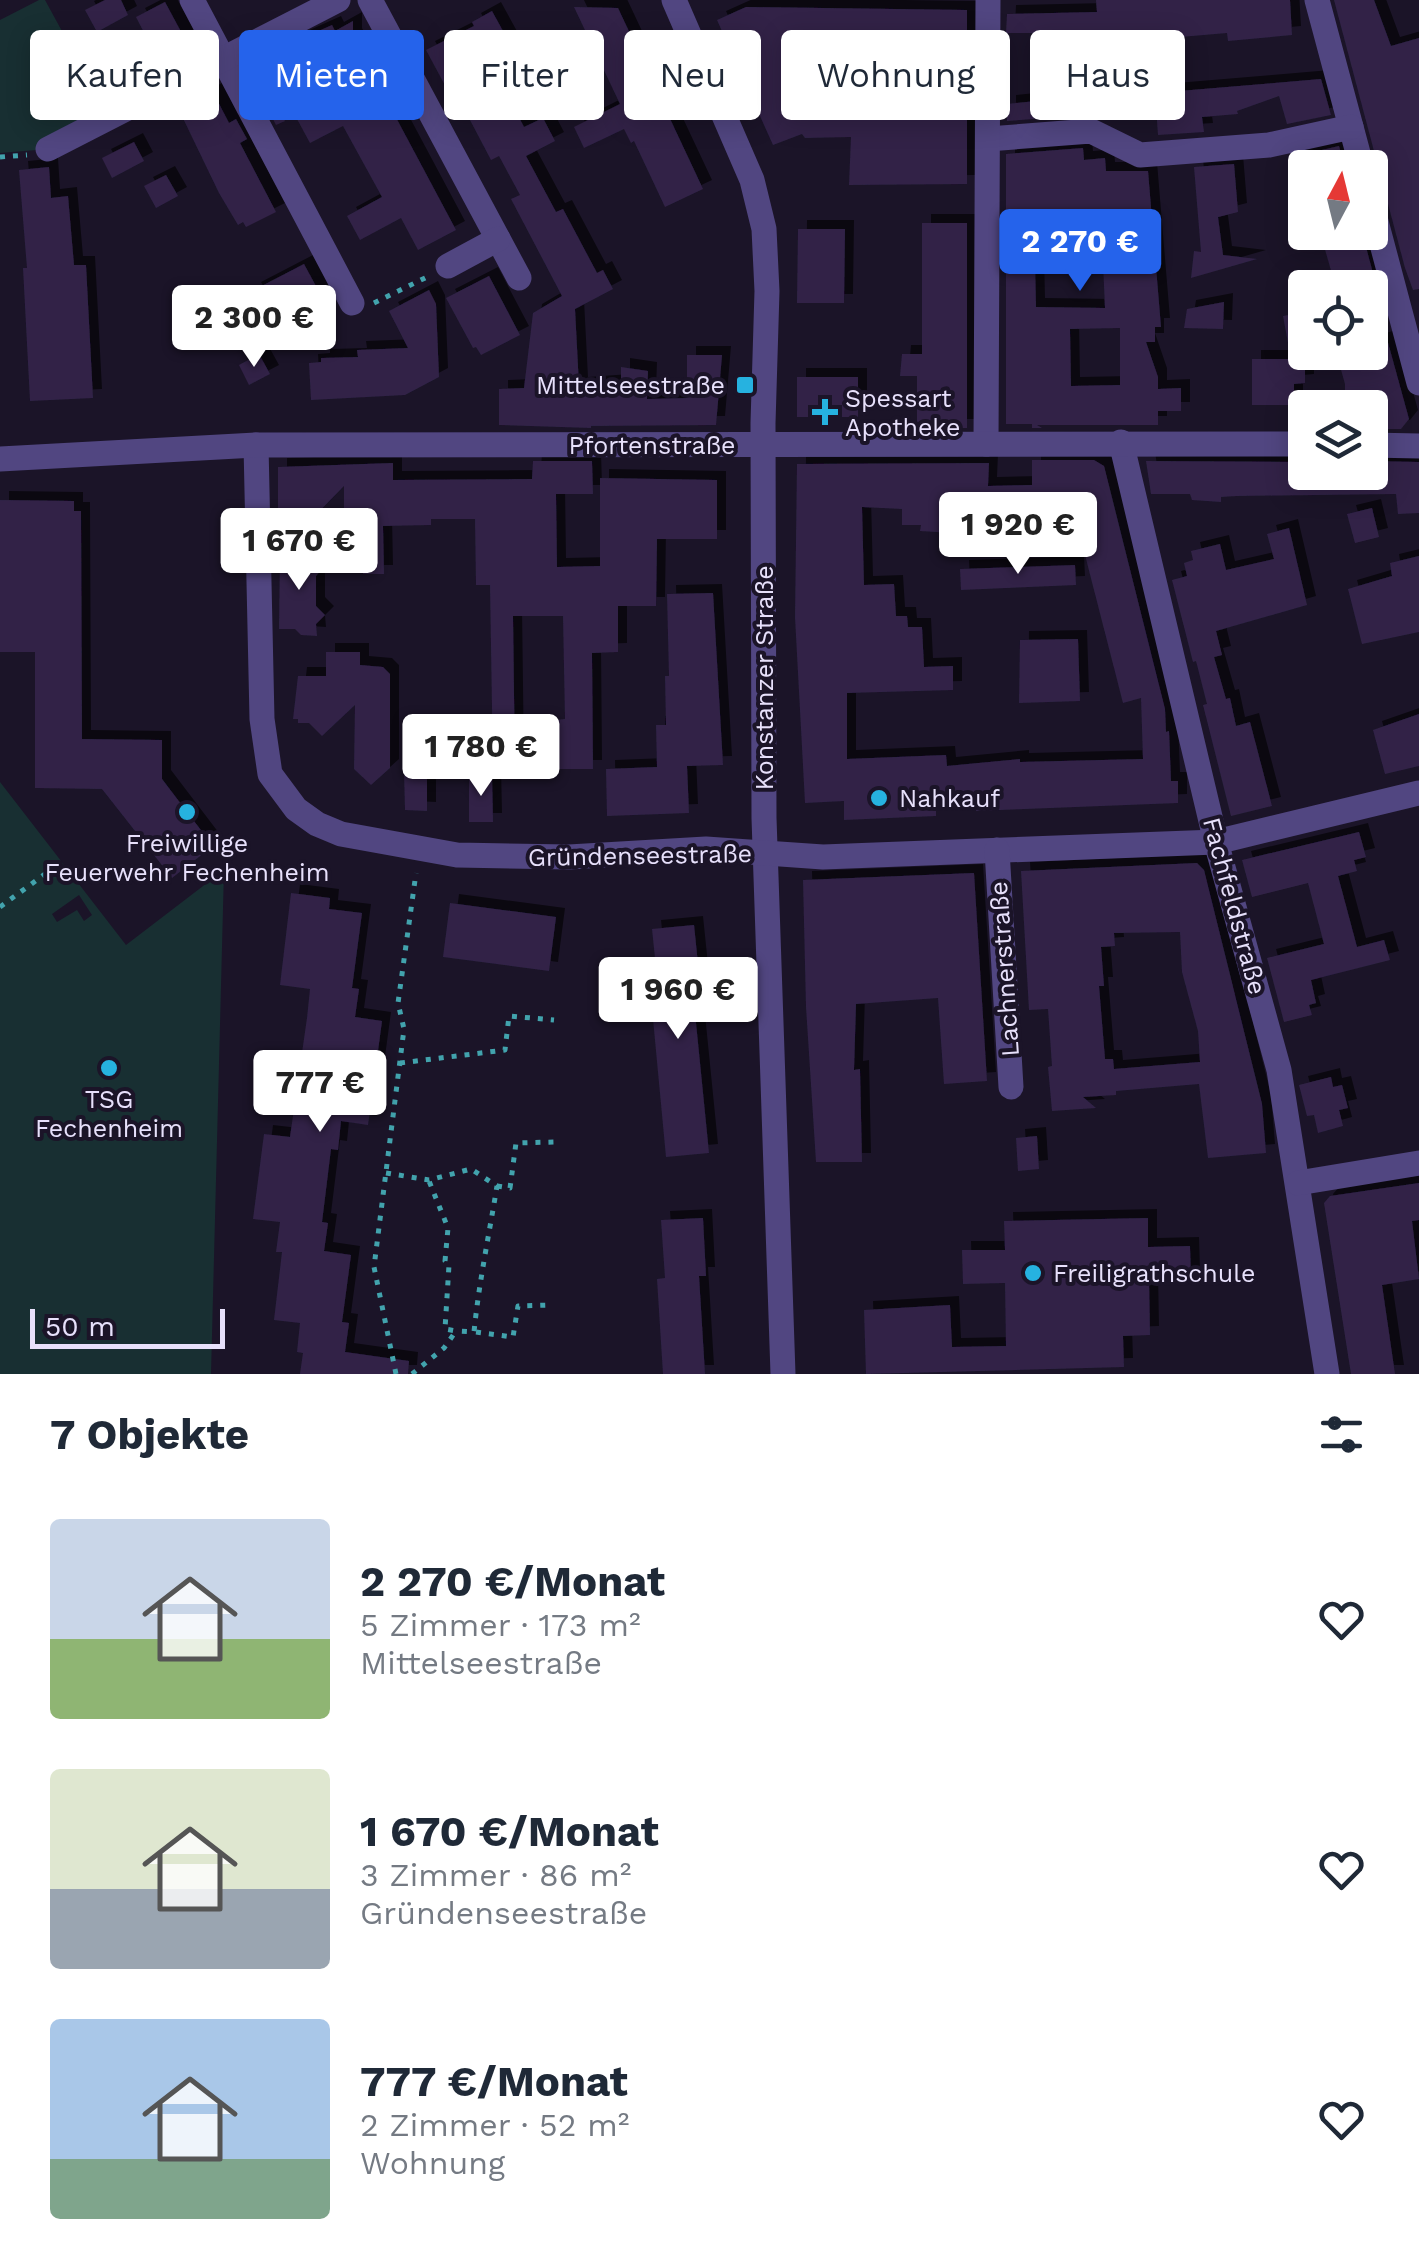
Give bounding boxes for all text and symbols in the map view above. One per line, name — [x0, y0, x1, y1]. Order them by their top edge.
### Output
chip: Kaufen — [30, 30, 219, 120]
chip: Mieten — [239, 30, 424, 120]
chip: Filter — [444, 30, 604, 120]
chip: Neu — [624, 30, 761, 120]
chip: Wohnung — [781, 30, 1010, 120]
chip: Haus — [1030, 30, 1185, 120]
north arrow — [1288, 150, 1388, 250]
map controls — [1288, 150, 1388, 490]
pin: 2 270 € — [988, 209, 1172, 294]
text: 2 270 € — [1021, 222, 1139, 260]
button: locate — [1288, 270, 1388, 370]
pin: 2 300 € — [162, 285, 346, 370]
text: 2 300 € — [194, 298, 314, 336]
place label: Mittelseestraße — [536, 371, 725, 400]
marker: Mittelseestraße — [734, 374, 756, 396]
place label: Spessart Apotheke — [845, 384, 960, 442]
button: layers — [1288, 390, 1388, 490]
marker: Spessart Apotheke — [814, 401, 836, 423]
street label: Pfortenstraße — [568, 431, 736, 460]
pin: 1 920 € — [926, 492, 1110, 577]
text: 1 920 € — [961, 505, 1075, 543]
pin: 1 670 € — [207, 508, 391, 593]
text: 1 670 € — [243, 521, 355, 559]
street label: Konstanzer Straße — [750, 565, 779, 791]
pin: 1 780 € — [389, 714, 573, 799]
text: 1 780 € — [424, 727, 538, 765]
place label: Nahkauf — [899, 784, 1000, 813]
marker: Nahkauf — [868, 787, 890, 809]
marker: Freiwillige Feuerwehr Fechenheim — [176, 801, 198, 823]
street label: Fachfeldstraße — [1197, 814, 1272, 998]
place label: Freiwillige Feuerwehr Fechenheim — [45, 829, 329, 887]
street label: Gründenseestraße — [528, 839, 752, 872]
street label: Lachnerstraße — [984, 880, 1025, 1058]
pin: 1 960 € — [586, 957, 770, 1042]
text: 1 960 € — [621, 970, 735, 1008]
pin: 777 € — [250, 1050, 390, 1135]
marker: TSG Fechenheim — [98, 1057, 120, 1079]
text: 777 € — [275, 1063, 365, 1101]
place label: TSG Fechenheim — [35, 1085, 183, 1143]
place label: Freiligrathschule — [1053, 1259, 1255, 1288]
marker: Freiligrathschule — [1022, 1262, 1044, 1284]
scale bar — [30, 1304, 225, 1348]
text: 50 m — [45, 1310, 115, 1343]
icon: filters — [1314, 1407, 1369, 1462]
text: 7 Objekte — [50, 1410, 249, 1459]
text: 2 270 €/Monat — [360, 1557, 665, 1606]
icon: home — [130, 1559, 250, 1679]
icon: heart — [1314, 1592, 1369, 1647]
text: 5 Zimmer · 173 m² — [360, 1606, 641, 1644]
text: Mittelseestraße — [360, 1644, 602, 1682]
text: 1 670 €/Monat — [360, 1807, 659, 1856]
icon: home — [130, 1809, 250, 1929]
icon: heart — [1314, 1842, 1369, 1897]
text: 3 Zimmer · 86 m² — [360, 1856, 631, 1894]
text: Gründenseestraße — [360, 1894, 647, 1932]
text: 777 €/Monat — [360, 2057, 628, 2106]
icon: home — [130, 2059, 250, 2179]
icon: heart — [1314, 2092, 1369, 2147]
text: 2 Zimmer · 52 m² — [360, 2106, 629, 2144]
text: Wohnung — [360, 2144, 505, 2182]

